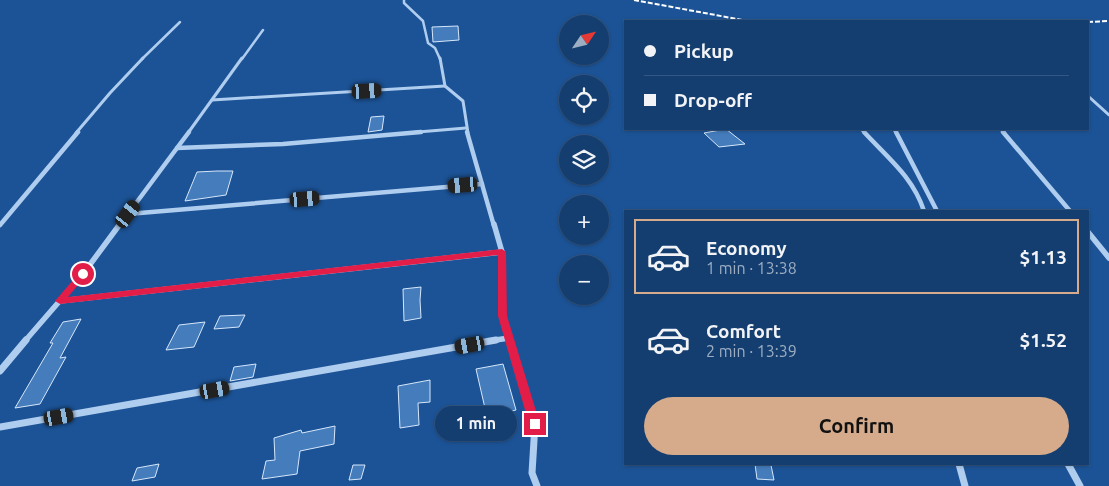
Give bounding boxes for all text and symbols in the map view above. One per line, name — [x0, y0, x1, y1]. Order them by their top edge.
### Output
north arrow — [559, 15, 609, 65]
map controls — [559, 15, 609, 305]
text: Pickup — [674, 40, 734, 62]
button: locate — [559, 75, 609, 125]
car — [351, 83, 382, 99]
text: Drop-off — [674, 89, 752, 111]
button: layers — [559, 135, 609, 185]
car — [447, 176, 478, 194]
car — [289, 190, 320, 208]
button: + — [559, 195, 609, 245]
car — [112, 198, 143, 230]
icon: car — [646, 234, 691, 279]
text: Economy — [706, 237, 787, 259]
text: $1.13 — [1019, 246, 1067, 268]
button: − — [559, 255, 609, 305]
text: 1 min · 13:38 — [706, 259, 797, 277]
route start — [72, 263, 94, 285]
icon: car — [646, 317, 691, 362]
text: Comfort — [706, 320, 781, 342]
text: $1.52 — [1019, 329, 1067, 351]
car — [453, 335, 486, 355]
text: 2 min · 13:39 — [706, 342, 797, 360]
car — [198, 380, 231, 400]
button: Confirm — [644, 397, 1069, 455]
callout: 1 min — [435, 406, 518, 442]
car — [42, 407, 75, 427]
route end — [524, 413, 546, 435]
text: 1 min — [456, 414, 496, 432]

